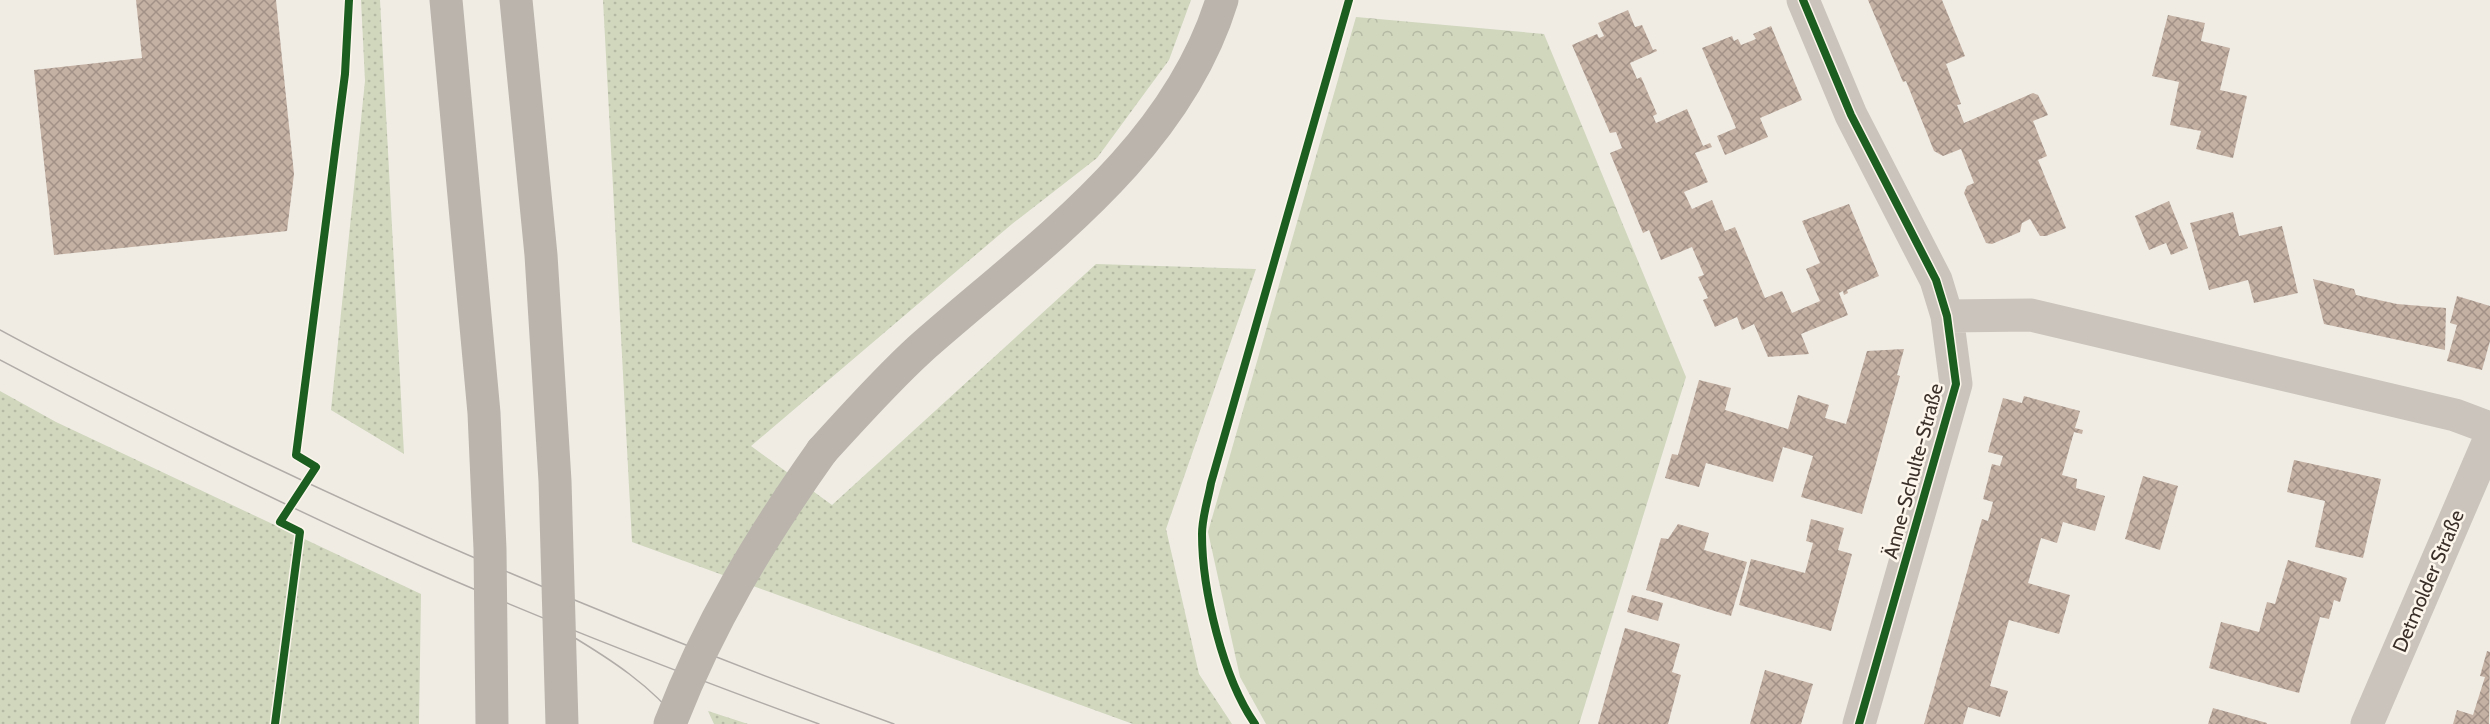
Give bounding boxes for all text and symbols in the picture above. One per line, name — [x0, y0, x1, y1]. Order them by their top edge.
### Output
street label: Änne-Schulte-Straße — [1878, 381, 1948, 561]
street label: Detmolder Straße — [2387, 506, 2469, 656]

